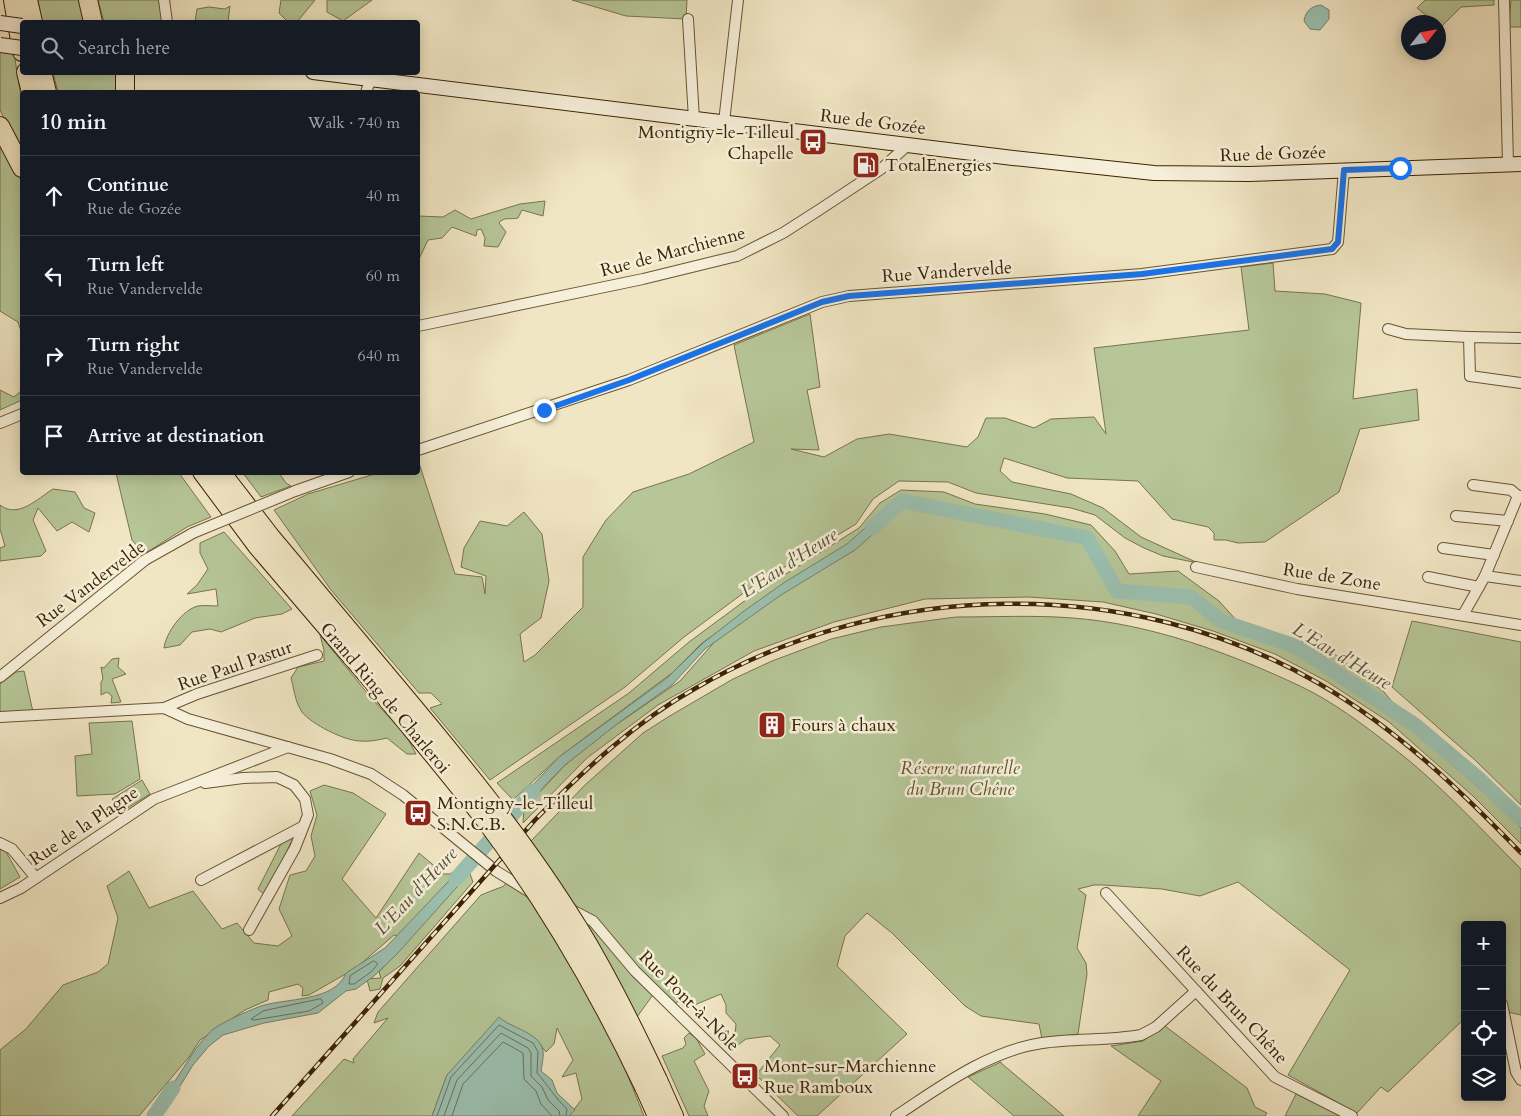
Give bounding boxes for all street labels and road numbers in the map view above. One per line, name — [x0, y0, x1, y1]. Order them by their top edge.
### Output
street label: Rue de Gozée — [819, 103, 927, 141]
street label: Rue de Gozée — [1219, 140, 1327, 168]
street label: Rue de Marchienne — [598, 221, 748, 283]
street label: Rue Vandervelde — [881, 255, 1013, 289]
street label: Rue Vandervelde — [31, 535, 151, 633]
street label: Rue de Zone — [1281, 557, 1383, 597]
street label: Grand Ring de Charleroi — [314, 617, 456, 779]
street label: Rue Paul Pastur — [174, 635, 296, 697]
street label: Rue de la Plagne — [25, 780, 143, 872]
street label: Rue du Brun Chêne — [1170, 940, 1294, 1070]
street label: Rue Pont-à-Nôle — [633, 945, 745, 1057]

